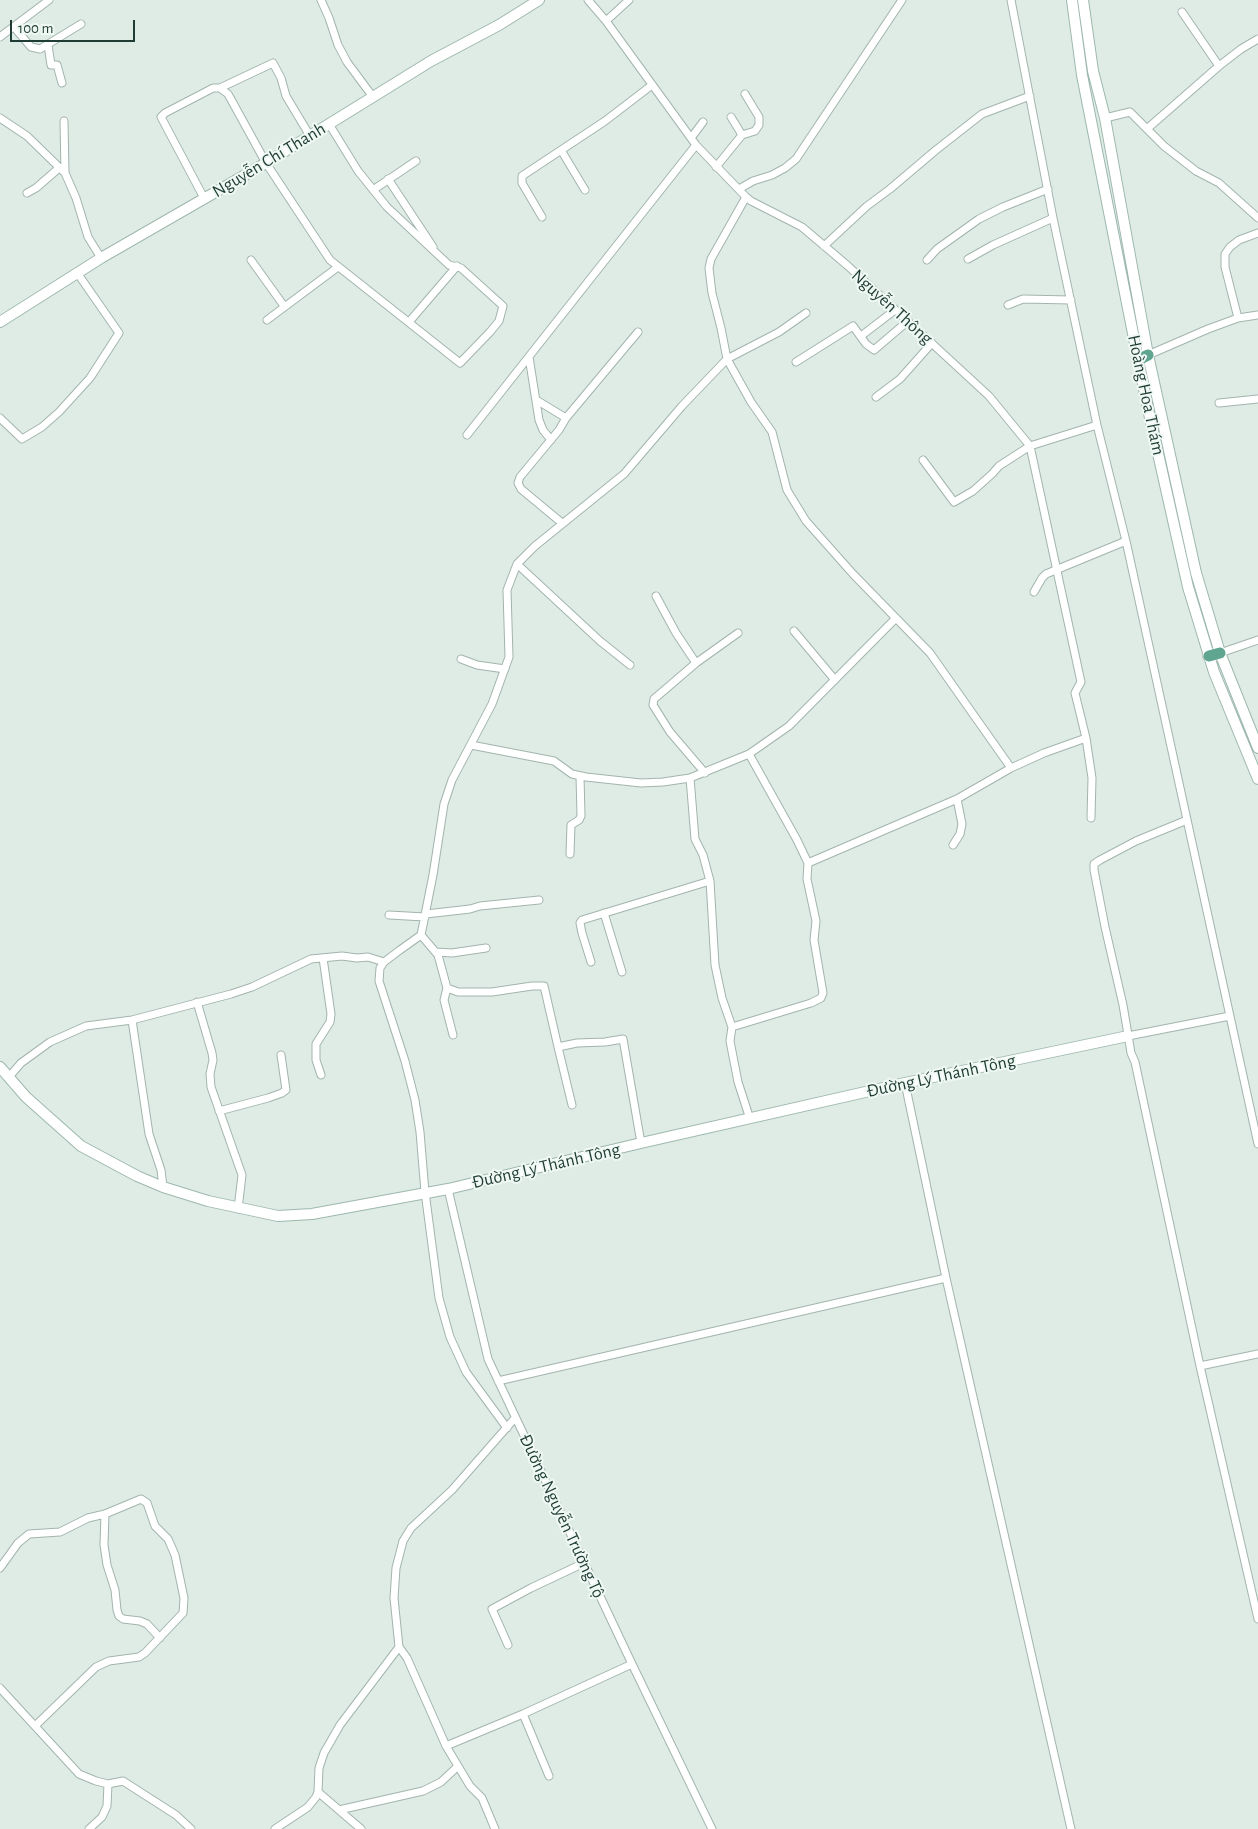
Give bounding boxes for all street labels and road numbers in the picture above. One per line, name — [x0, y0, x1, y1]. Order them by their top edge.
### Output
street label: Nguyễn Chí Thanh — [208, 118, 330, 202]
street label: Nguyễn Thông — [847, 265, 937, 349]
street label: Hoàng Hoa Thám — [1123, 333, 1169, 457]
street label: Đường Lý Thánh Tông — [865, 1050, 1017, 1102]
street label: Đường Lý Thánh Tông — [470, 1138, 622, 1194]
street label: Đường Nguyễn Trường Tộ — [514, 1431, 610, 1601]

